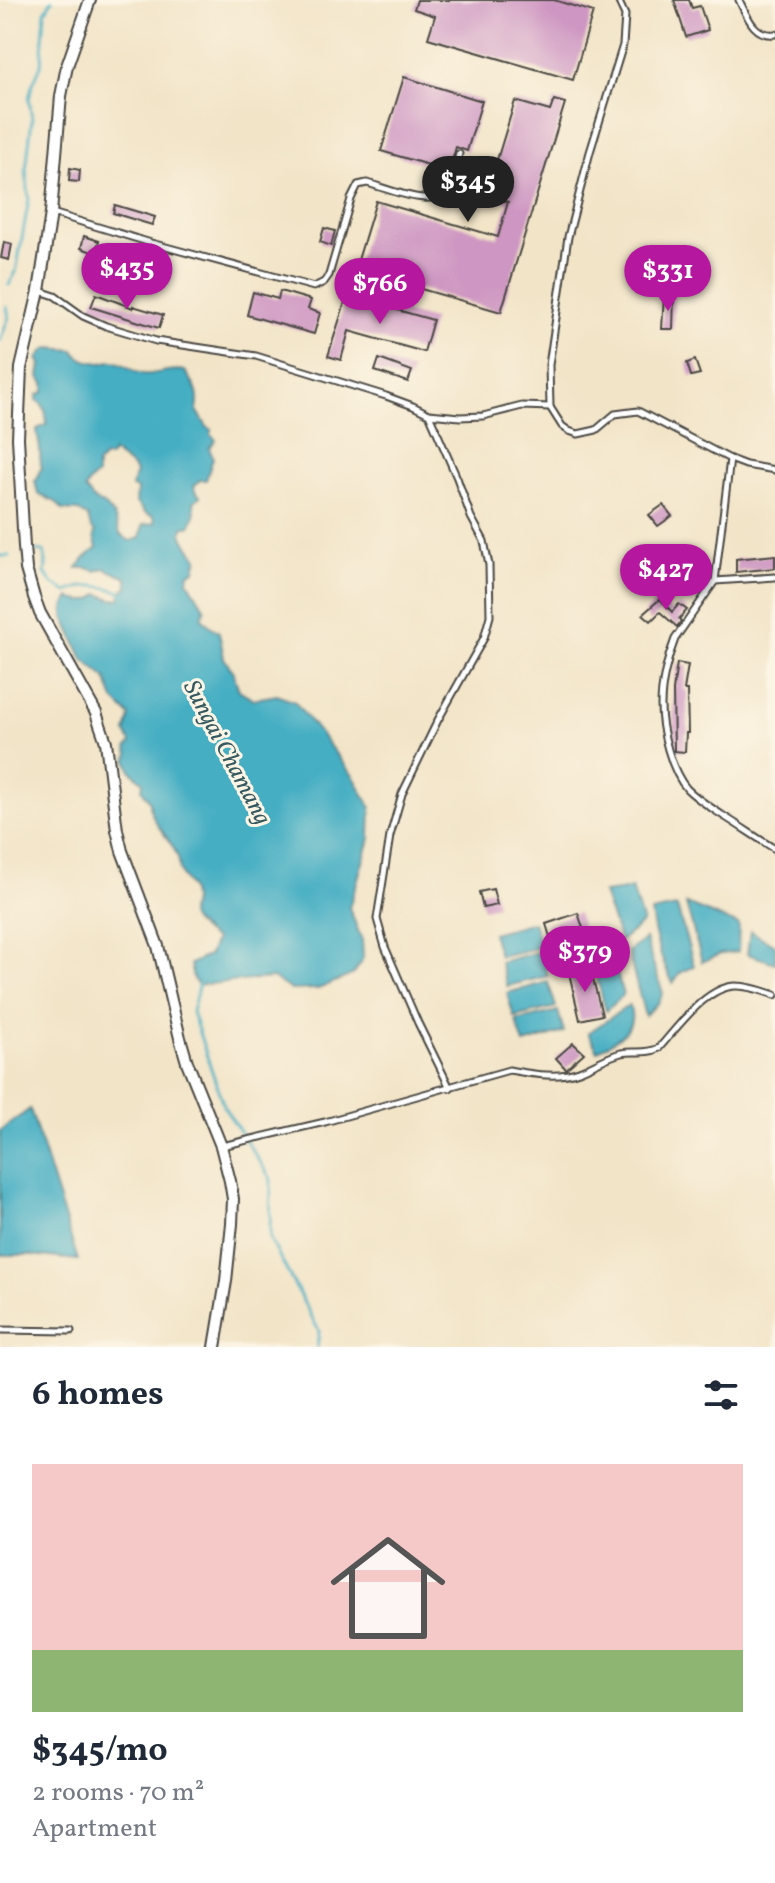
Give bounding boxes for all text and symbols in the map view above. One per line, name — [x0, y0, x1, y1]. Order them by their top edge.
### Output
pin: $345 — [421, 156, 515, 224]
text: $345 — [440, 164, 496, 200]
pin: $435 — [80, 243, 174, 311]
pin: $331 — [621, 245, 715, 313]
text: $435 — [99, 251, 155, 287]
text: $331 — [642, 253, 694, 289]
pin: $766 — [333, 258, 427, 326]
text: $766 — [352, 266, 408, 302]
pin: $427 — [619, 544, 713, 612]
text: $427 — [638, 552, 694, 588]
water label: Sungai Chamang — [174, 675, 279, 832]
pin: $379 — [538, 926, 632, 994]
text: $379 — [558, 934, 612, 970]
text: 6 homes — [32, 1372, 164, 1419]
icon: filters — [699, 1373, 743, 1417]
icon: home — [316, 1516, 460, 1660]
text: $345/mo — [32, 1728, 168, 1775]
text: 2 rooms · 70 m² — [32, 1775, 204, 1811]
text: Apartment — [32, 1811, 157, 1847]

